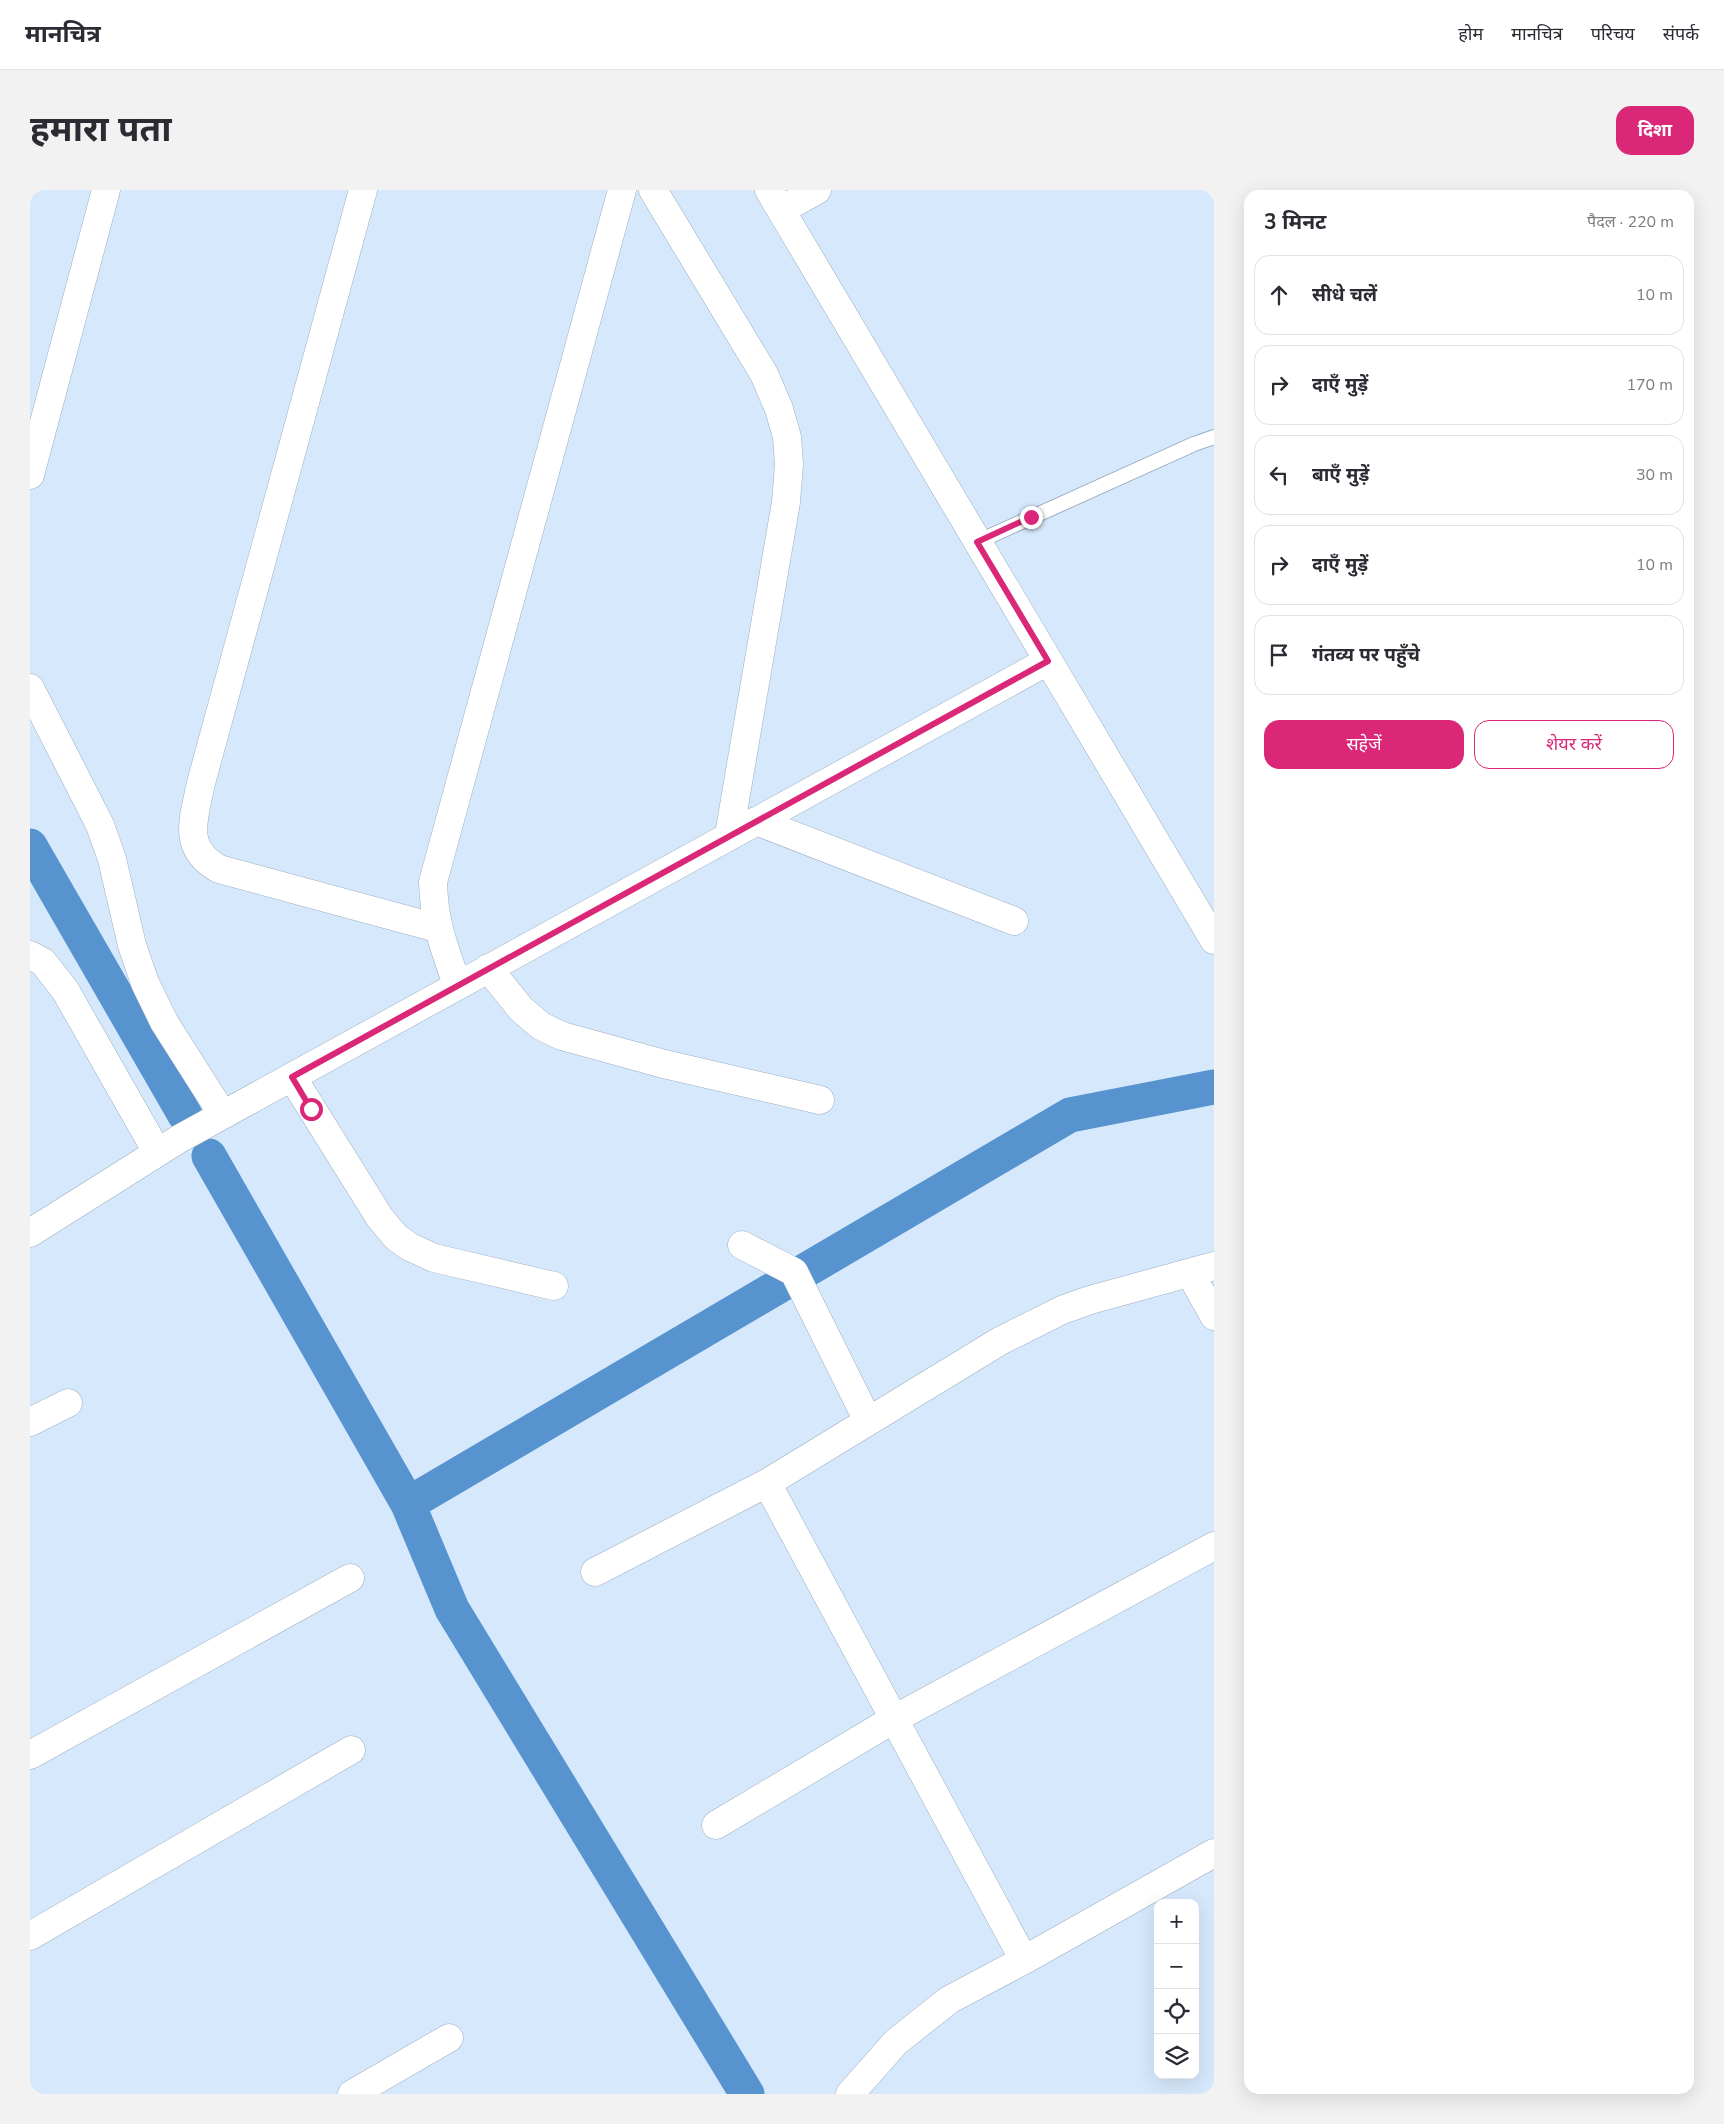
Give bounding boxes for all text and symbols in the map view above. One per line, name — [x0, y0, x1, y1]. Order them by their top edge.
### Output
text: मानचित्र — [25, 18, 101, 50]
text: होम — [1458, 22, 1483, 46]
text: मानचित्र — [1511, 22, 1563, 46]
text: परिचय — [1591, 22, 1635, 46]
text: संपर्क — [1663, 22, 1699, 46]
text: हमारा पता — [30, 106, 172, 153]
button: दिशा — [1616, 106, 1694, 155]
text: 3 मिनट — [1264, 208, 1326, 236]
text: पैदल · 220 m — [1587, 211, 1674, 233]
icon: ahead — [1265, 281, 1293, 309]
text: सीधे चलें — [1312, 282, 1377, 308]
text: 10 m — [1636, 284, 1673, 306]
icon: right — [1265, 371, 1293, 399]
text: दाएँ मुड़ें — [1312, 372, 1368, 398]
text: 170 m — [1626, 374, 1673, 396]
icon: left — [1265, 461, 1293, 489]
text: बाएँ मुड़ें — [1312, 462, 1369, 488]
text: 30 m — [1636, 464, 1673, 486]
route end — [1020, 506, 1043, 529]
icon: right — [1265, 551, 1293, 579]
text: दाएँ मुड़ें — [1312, 552, 1368, 578]
text: 10 m — [1636, 554, 1673, 576]
icon: arrive — [1265, 641, 1293, 669]
text: गंतव्य पर पहुँचे — [1312, 642, 1420, 668]
button: सहेजें — [1264, 720, 1464, 769]
button: शेयर करें — [1474, 720, 1674, 769]
route start — [300, 1098, 323, 1121]
map controls — [1154, 1899, 1199, 2079]
button: + — [1154, 1899, 1199, 1944]
button: − — [1154, 1944, 1199, 1989]
button: locate — [1154, 1989, 1199, 2034]
button: layers — [1154, 2034, 1199, 2079]

